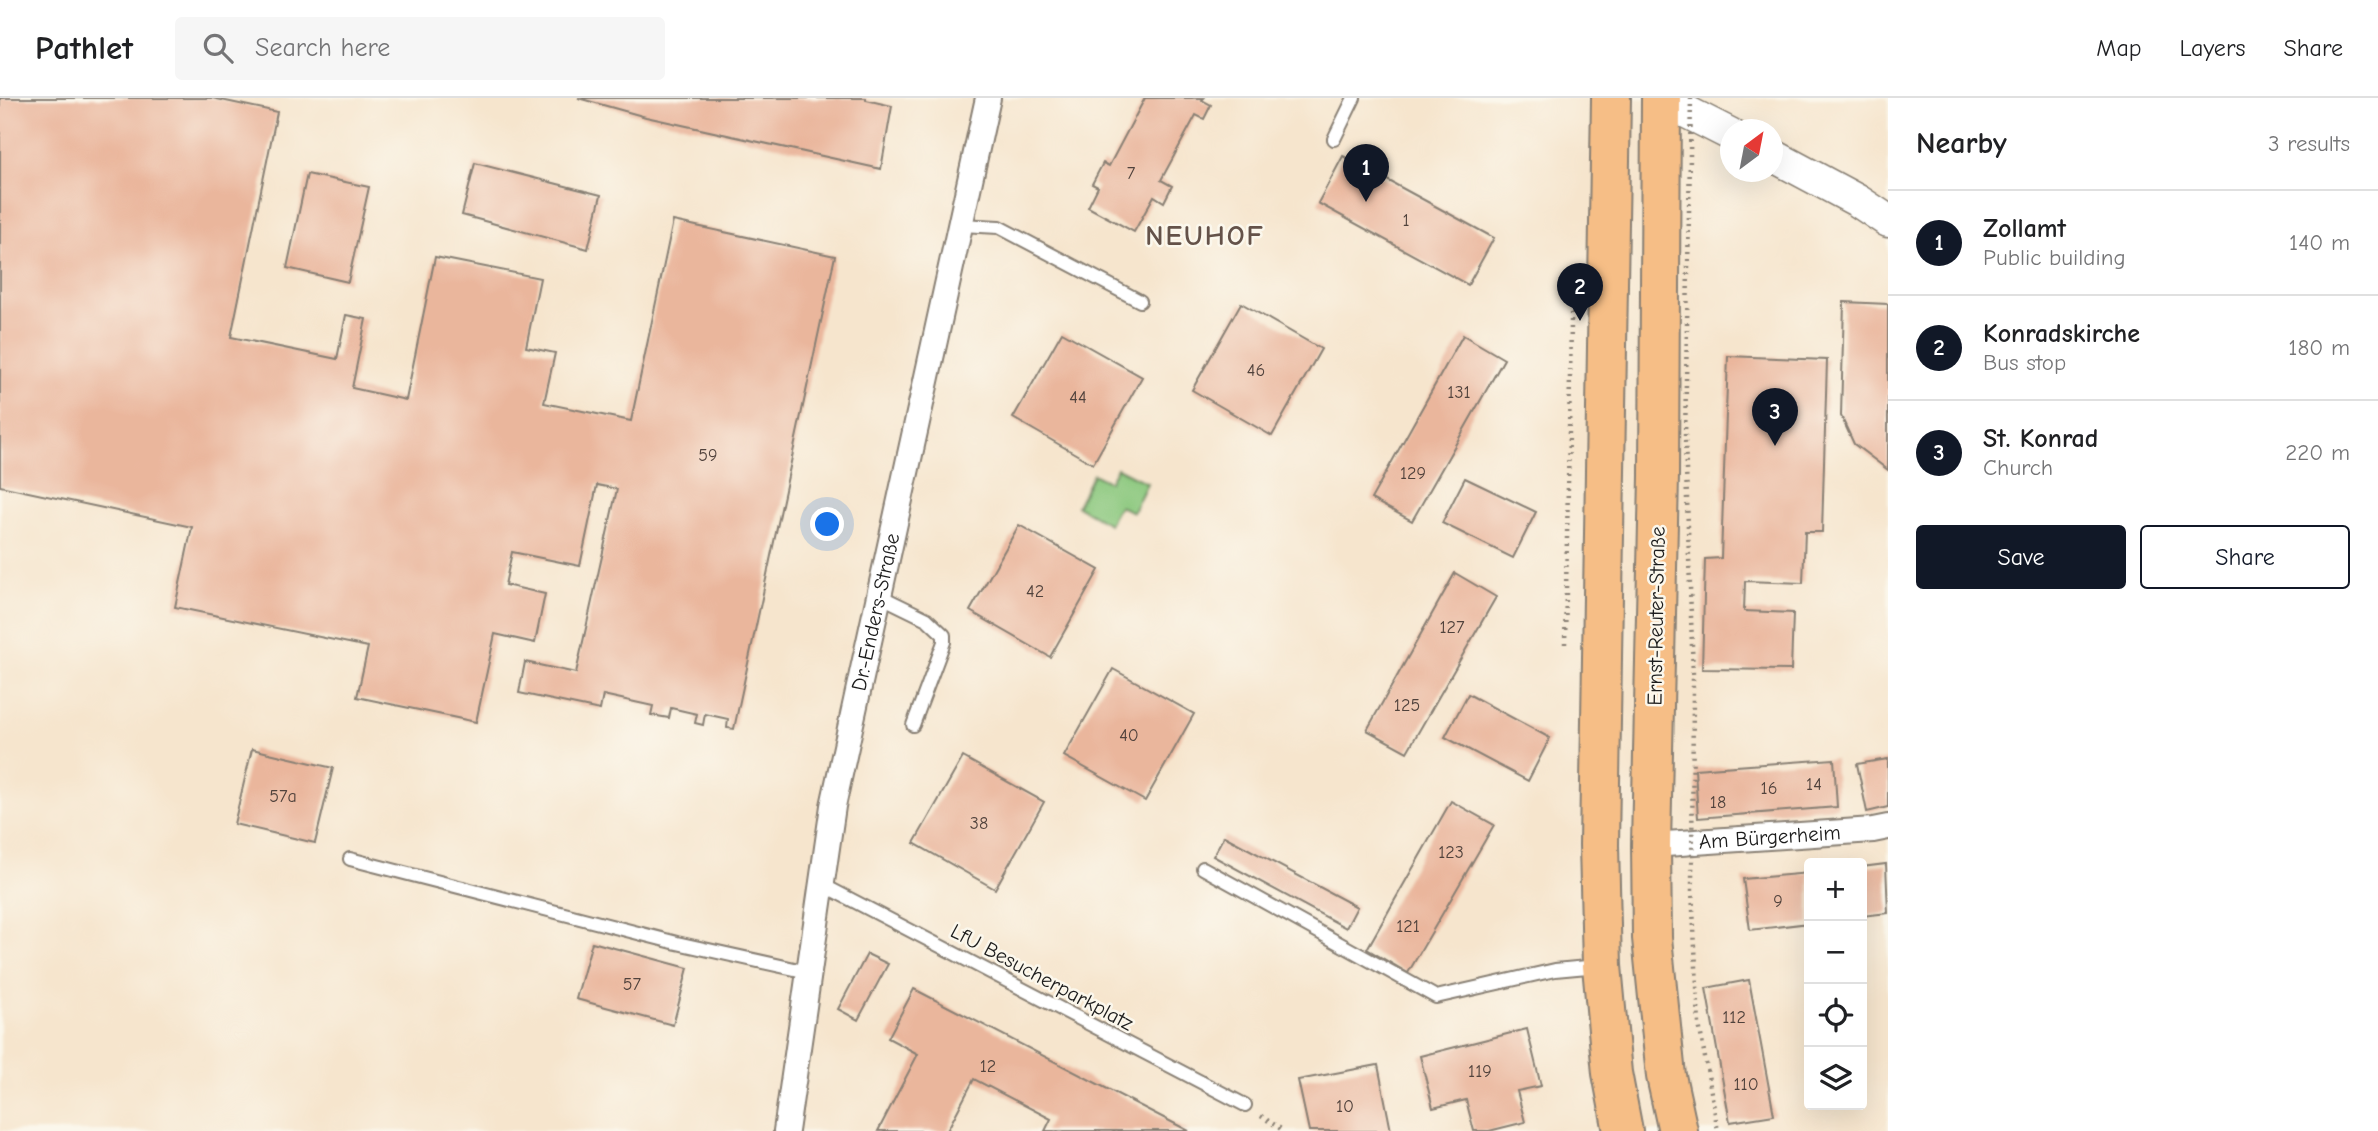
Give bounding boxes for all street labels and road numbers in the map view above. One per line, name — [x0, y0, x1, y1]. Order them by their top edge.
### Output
street label: Ernst-Reuter-Straße — [1642, 526, 1670, 706]
street label: Dr.-Enders-Straße — [847, 531, 904, 693]
street label: Am Bürgerheim — [1698, 820, 1841, 854]
street label: LfU Besucherparkplatz — [947, 919, 1137, 1035]

